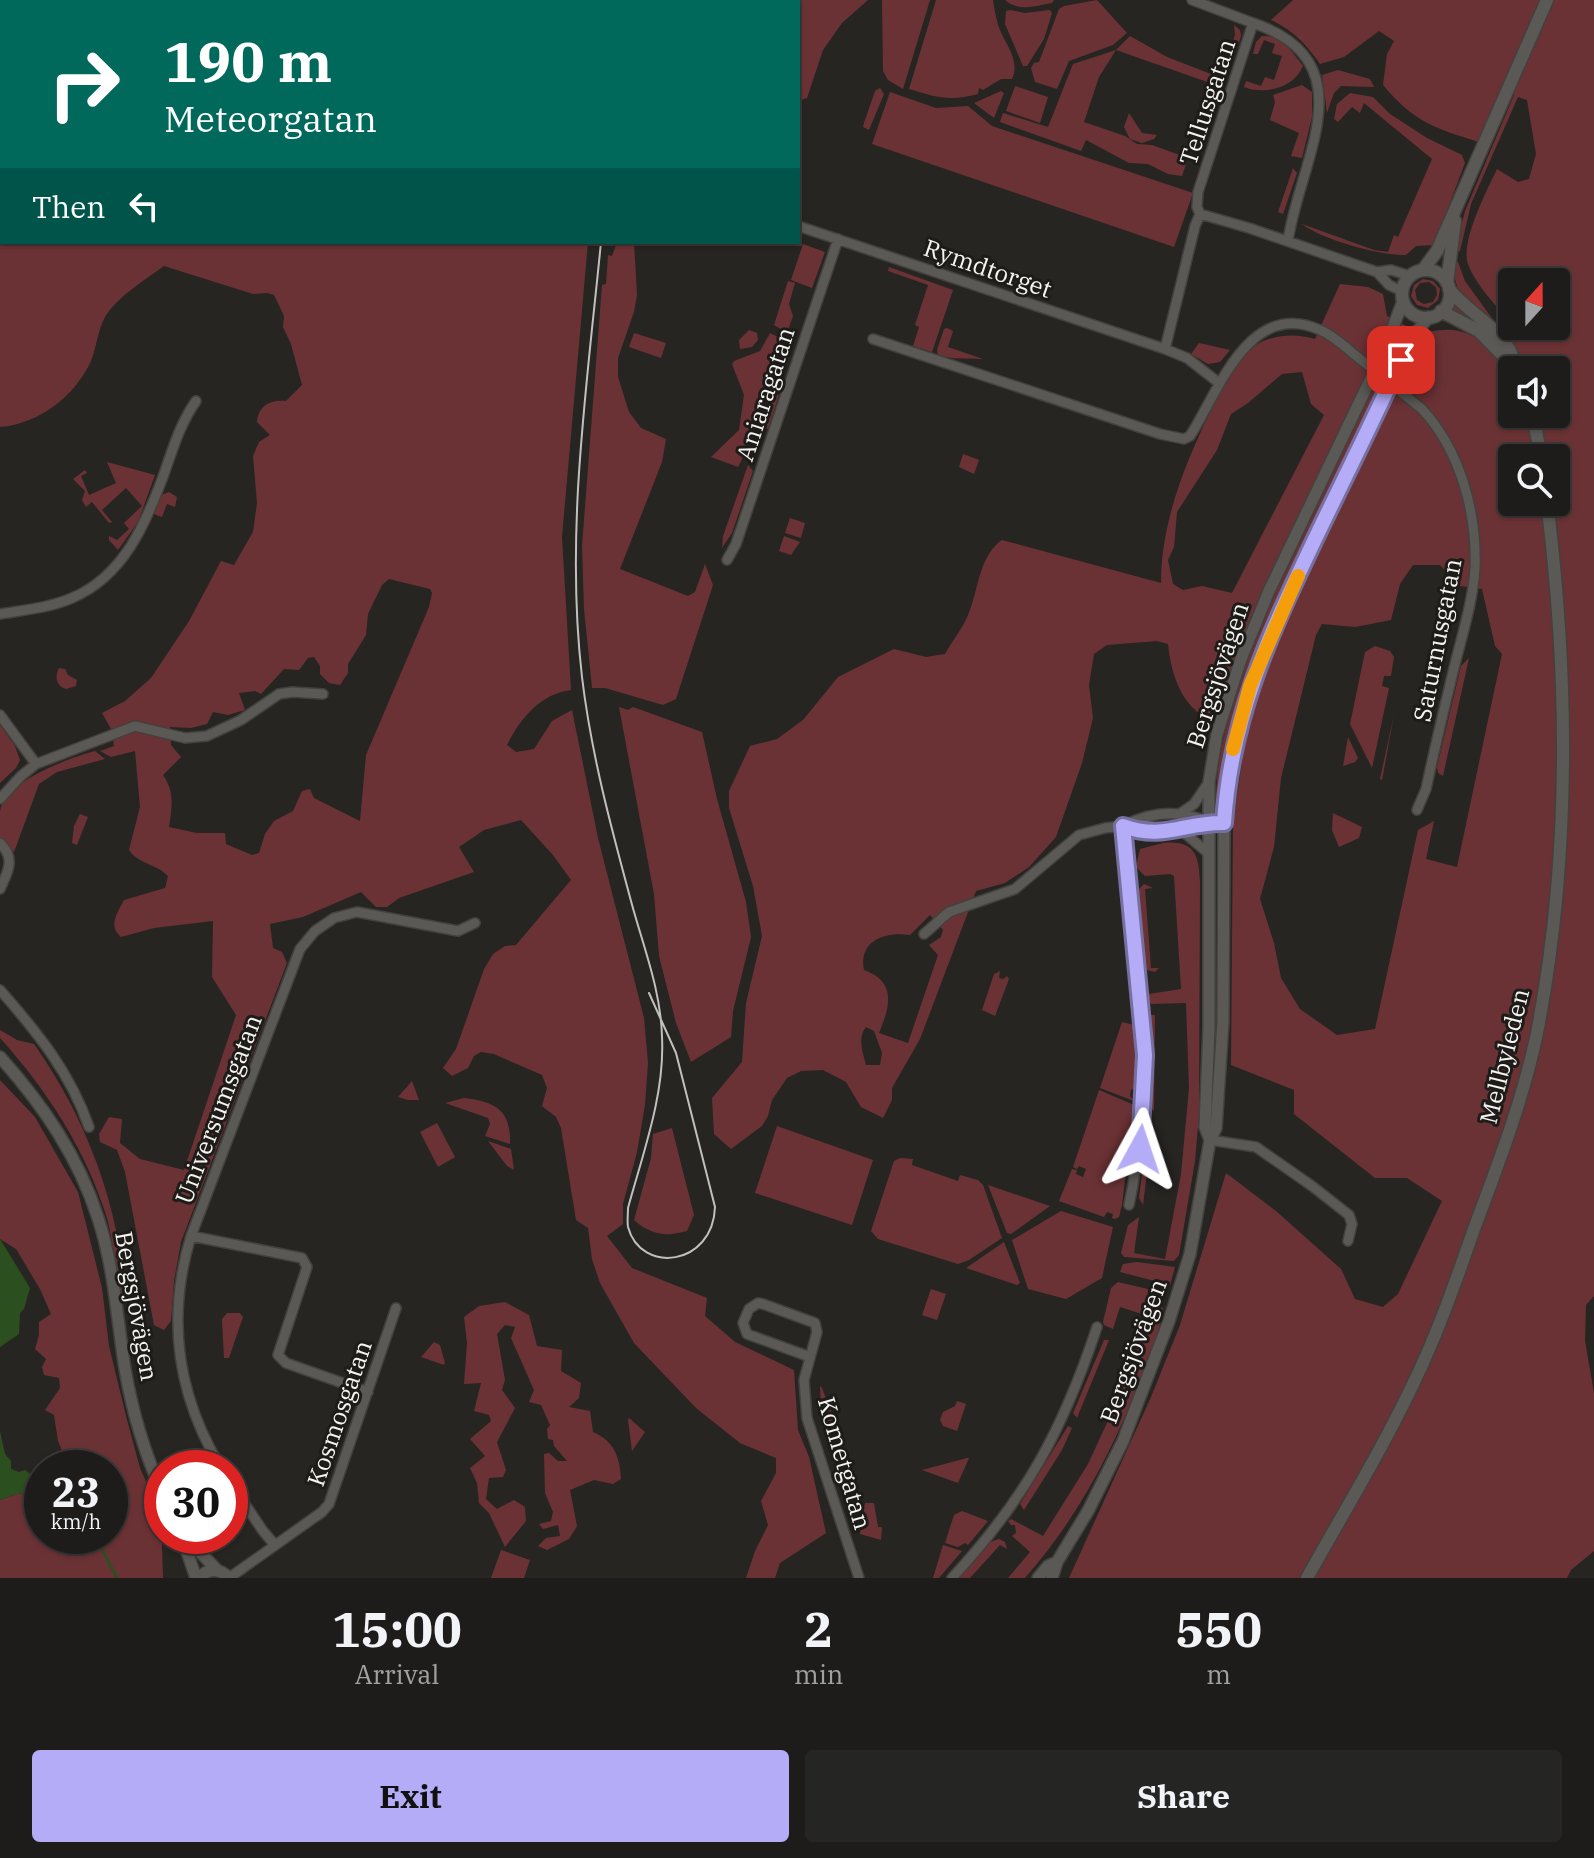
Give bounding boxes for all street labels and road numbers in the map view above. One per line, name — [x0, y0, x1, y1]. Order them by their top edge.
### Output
street label: Tellusgatan — [1172, 35, 1242, 169]
street label: Rymdtorget — [920, 231, 1056, 305]
street label: Aniaragatan — [728, 323, 802, 465]
street label: Saturnusgatan — [1406, 556, 1468, 724]
street label: Bergsjövägen — [1178, 598, 1256, 752]
street label: Mellbyleden — [1472, 985, 1536, 1127]
street label: Universumsgatan — [167, 1010, 269, 1208]
street label: Bergsjövägen — [108, 1229, 166, 1383]
street label: Bergsjövägen — [1092, 1274, 1174, 1428]
street label: Kosmosgatan — [299, 1336, 379, 1490]
street label: Kometgatan — [811, 1393, 879, 1533]

